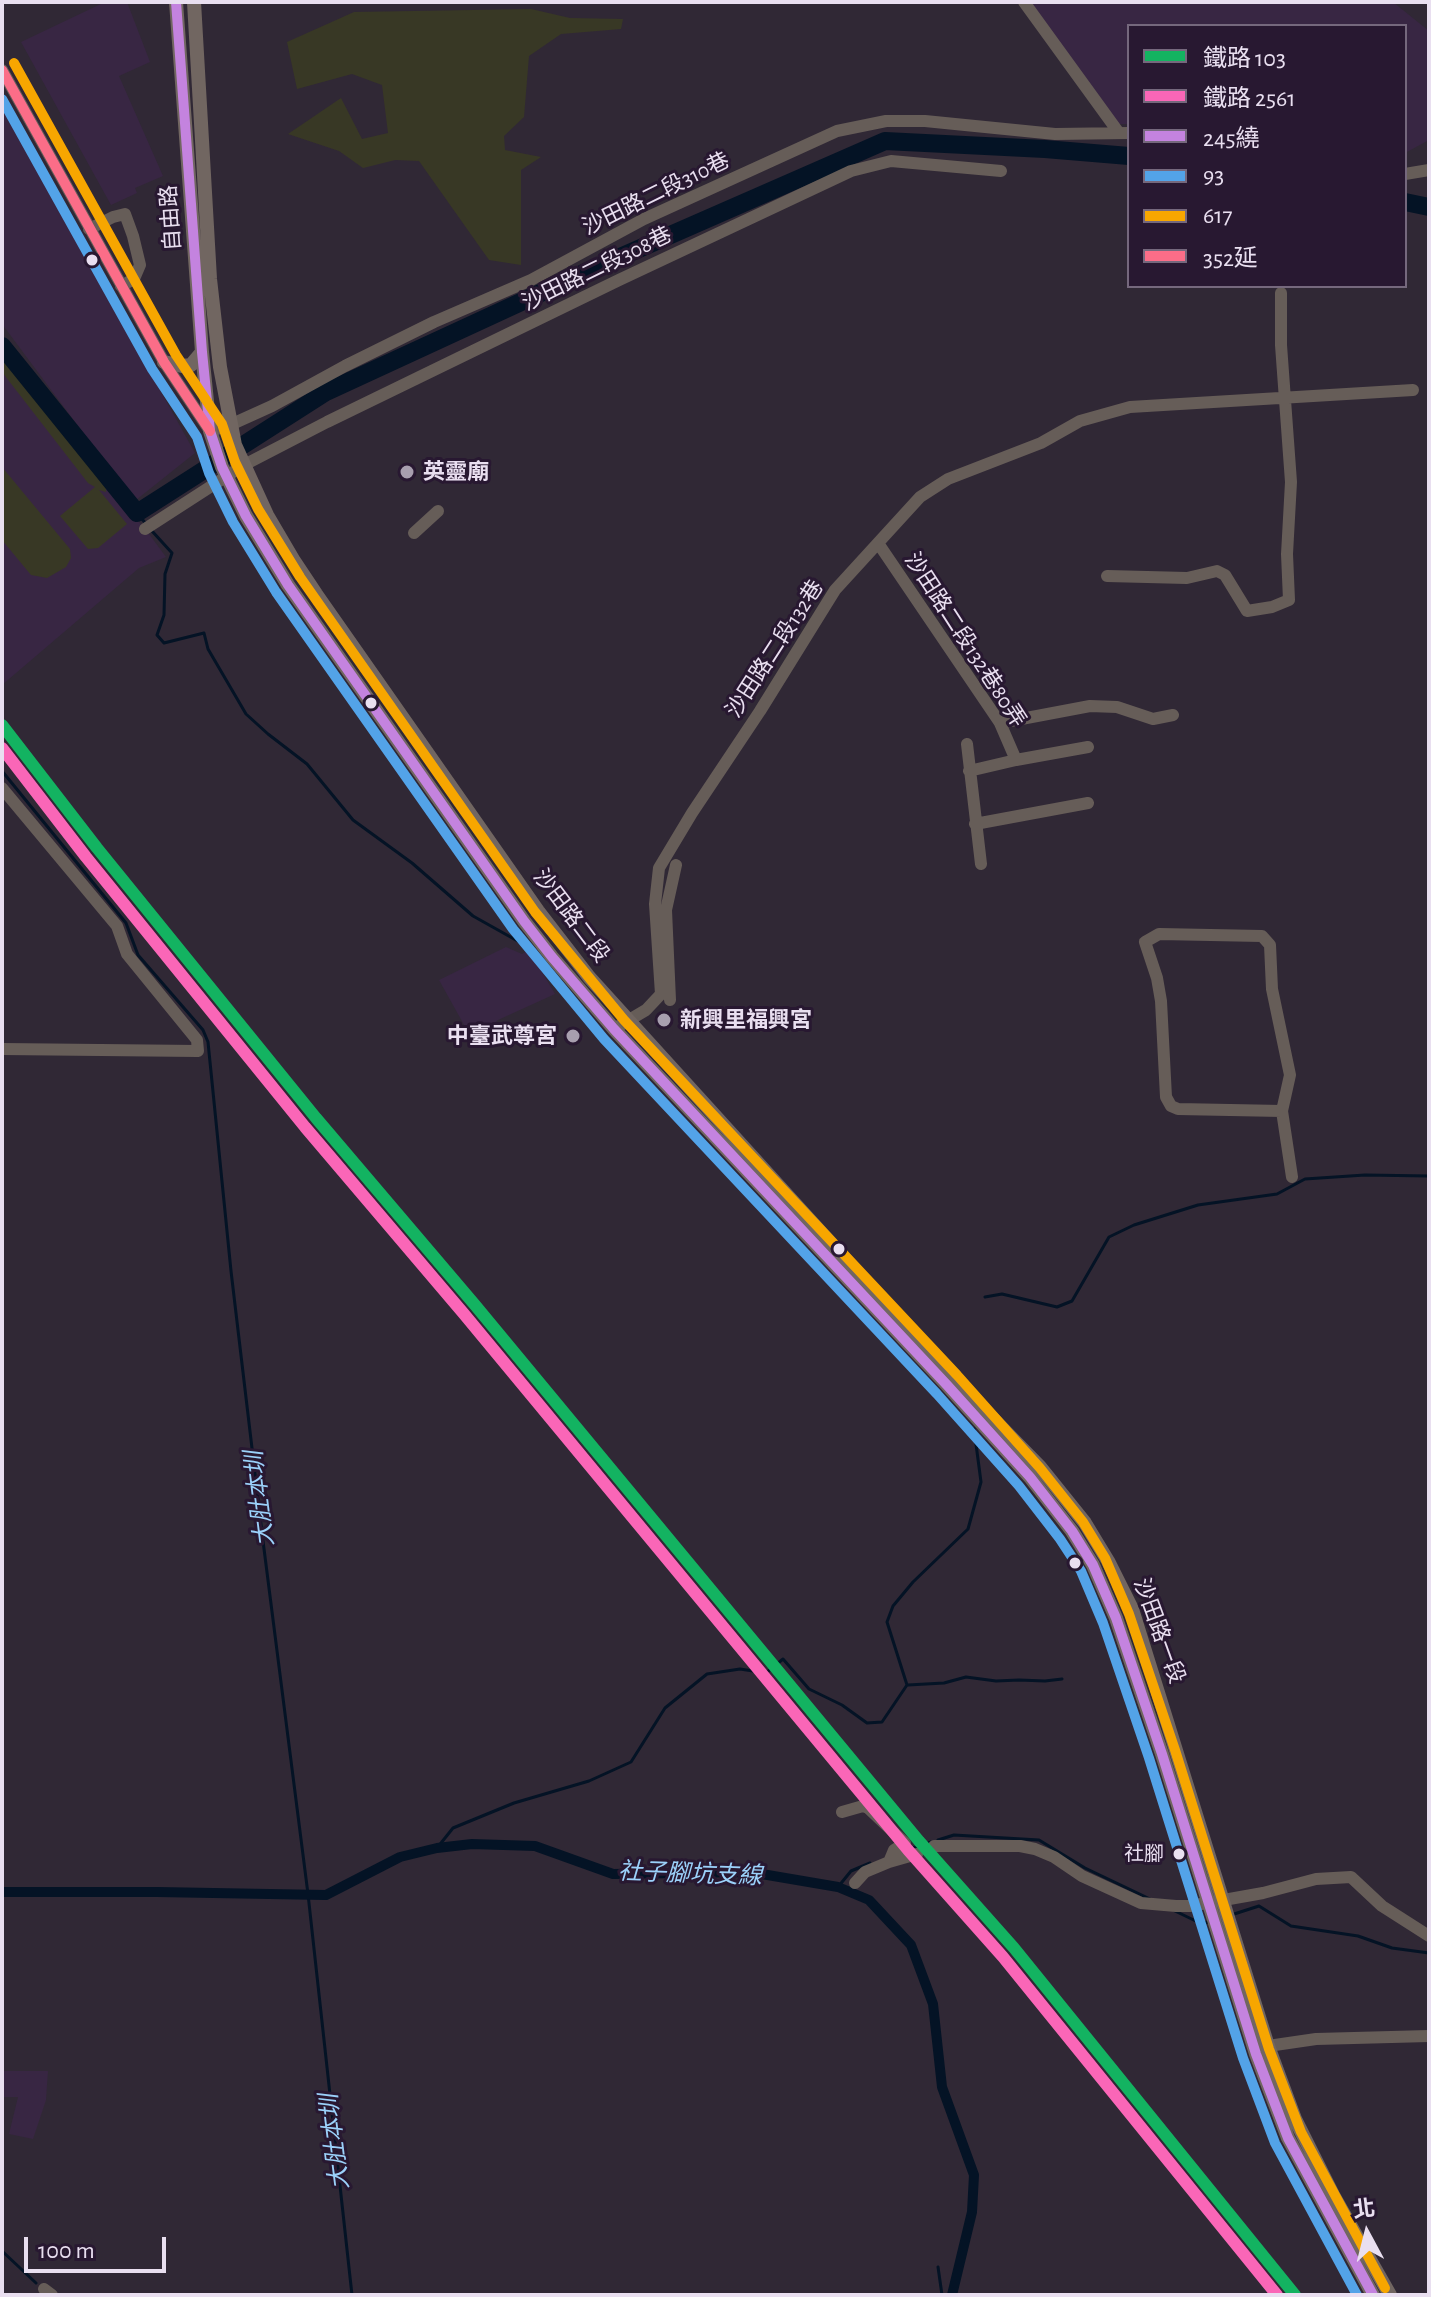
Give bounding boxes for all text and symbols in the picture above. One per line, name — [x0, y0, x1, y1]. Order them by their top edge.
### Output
legend — [1127, 24, 1407, 288]
text: 鐵路 103 — [1203, 47, 1286, 71]
text: 鐵路 2561 — [1203, 87, 1295, 111]
text: 245繞 — [1203, 127, 1260, 151]
street label: 沙田路二段310巷 — [578, 147, 734, 241]
text: 93 — [1203, 164, 1224, 188]
street label: 自由路 — [156, 184, 186, 252]
text: 617 — [1203, 204, 1233, 228]
street label: 沙田路二段308巷 — [518, 221, 676, 317]
text: 352延 — [1203, 247, 1258, 271]
unlabelled marker — [84, 252, 100, 268]
place label: 英靈廟 — [423, 459, 489, 485]
marker: 英靈廟 — [398, 463, 416, 481]
street label: 沙田路二段132巷80弄 — [899, 548, 1031, 732]
street label: 沙田路二段132巷 — [721, 575, 829, 723]
unlabelled marker — [363, 695, 379, 711]
street label: 沙田路二段 — [527, 864, 615, 968]
place label: 新興里福興宮 — [680, 1007, 812, 1033]
marker: 新興里福興宮 — [655, 1011, 673, 1029]
place label: 中臺武尊宮 — [447, 1023, 557, 1049]
marker: 中臺武尊宮 — [564, 1027, 582, 1045]
unlabelled marker — [831, 1241, 847, 1257]
water label: 大肚本圳 — [240, 1450, 280, 1548]
unlabelled marker — [1067, 1555, 1083, 1571]
street label: 沙田路一段 — [1128, 1575, 1190, 1687]
place label: 社腳 — [1124, 1842, 1164, 1866]
marker: 社腳 — [1171, 1846, 1187, 1862]
water label: 社子腳坑支線 — [618, 1857, 762, 1891]
water label: 大肚本圳 — [315, 2093, 355, 2191]
north arrow — [1327, 2193, 1407, 2273]
text: 北 — [1352, 2197, 1376, 2221]
scale bar — [28, 2221, 170, 2271]
text: 100 m — [38, 2239, 95, 2263]

